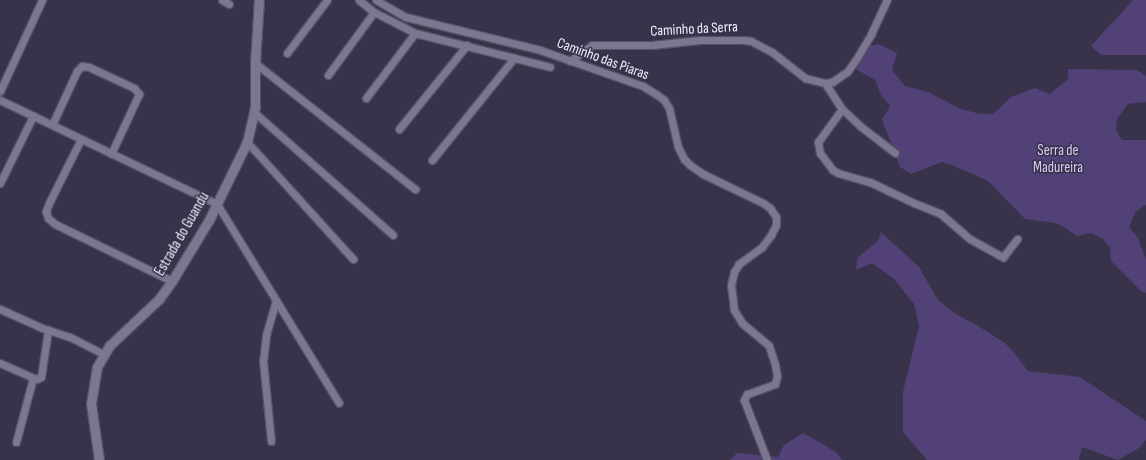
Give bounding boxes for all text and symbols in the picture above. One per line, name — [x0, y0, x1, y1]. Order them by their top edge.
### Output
street label: Caminho da Serra — [650, 18, 738, 40]
street label: Caminho das Piaras — [555, 34, 651, 84]
park label: Serra de Madureira — [1033, 141, 1083, 176]
street label: Estrada do Guandu — [151, 189, 213, 279]

